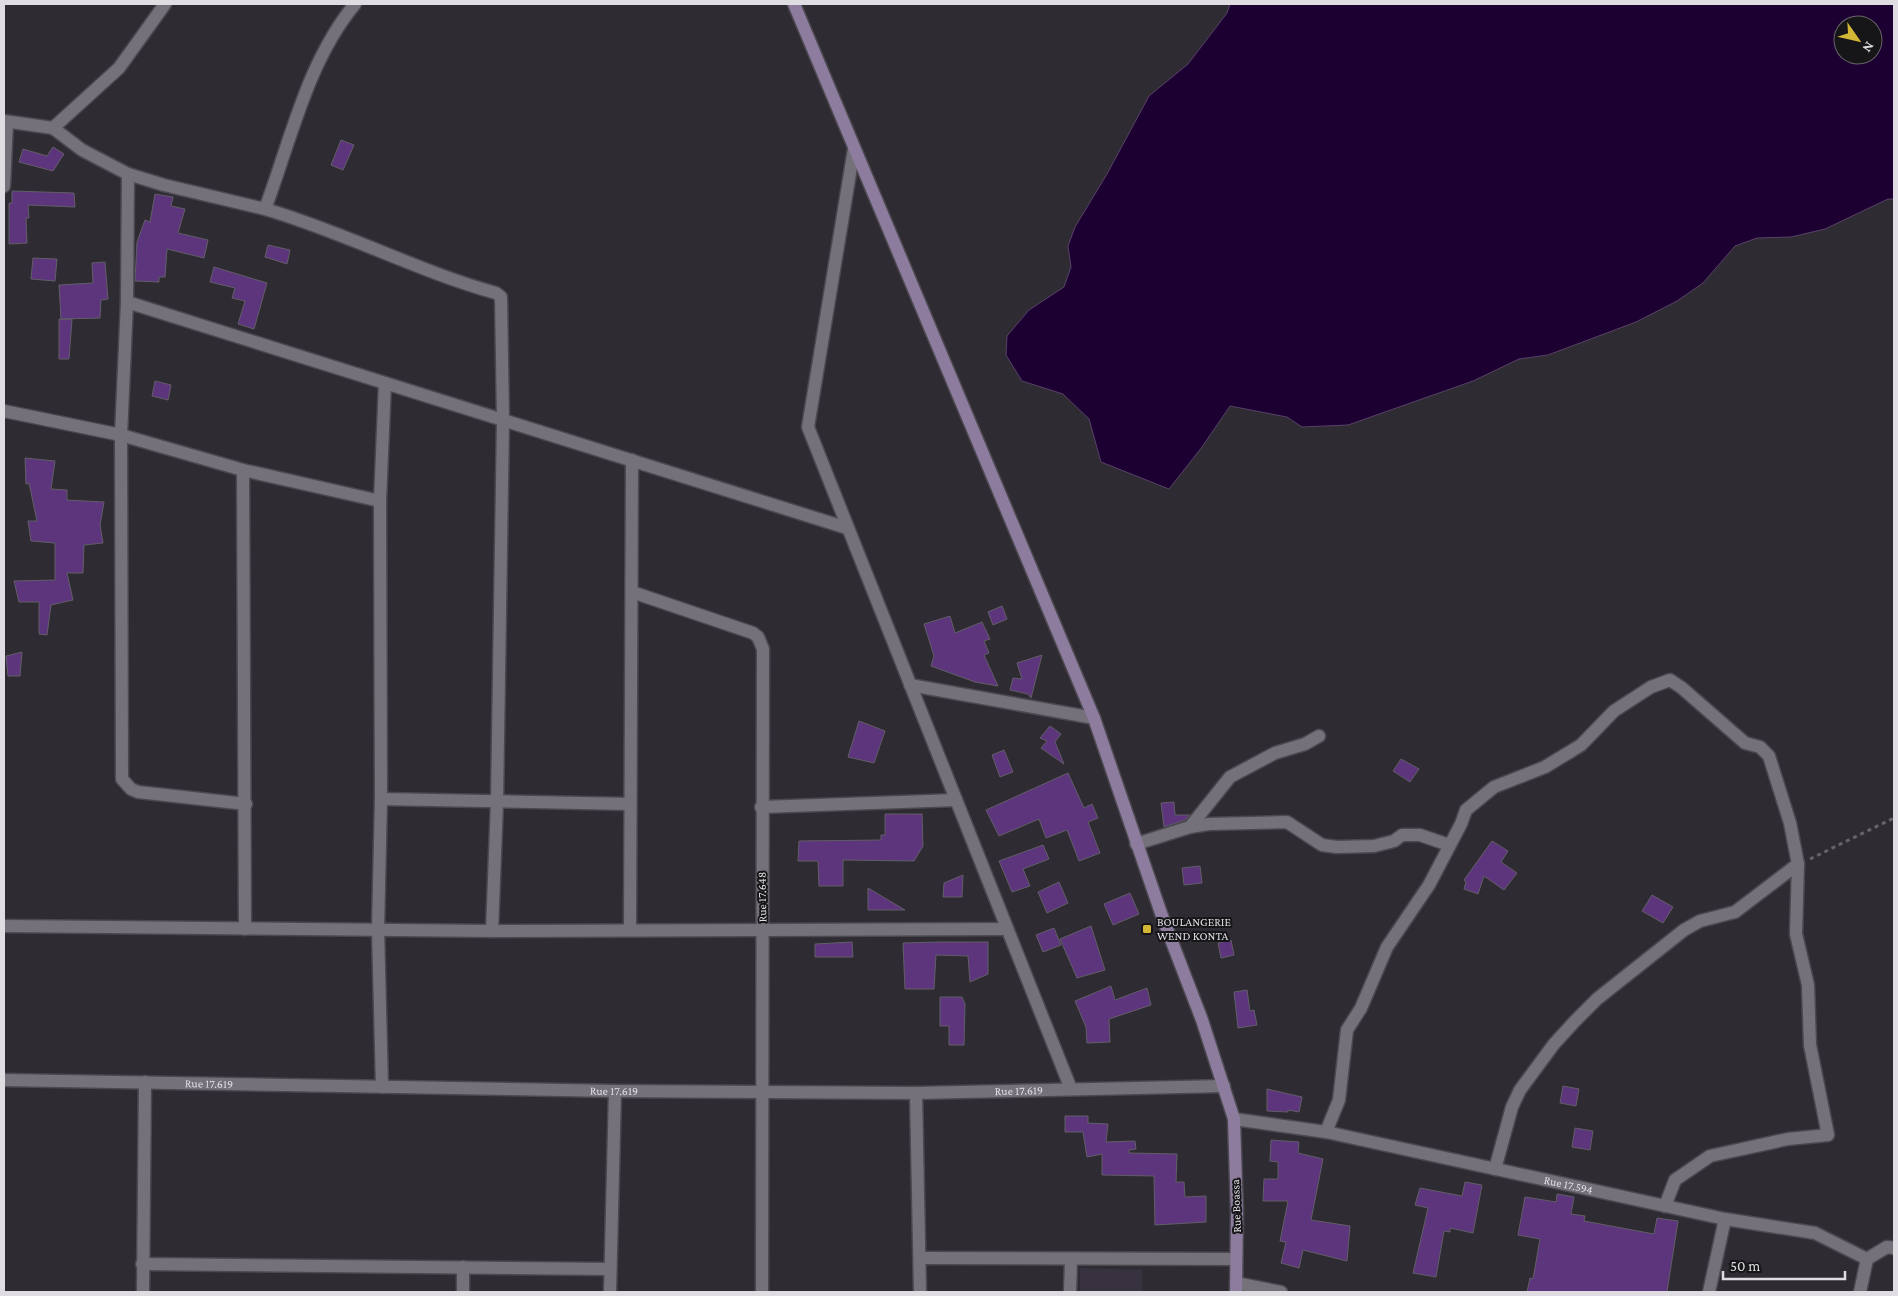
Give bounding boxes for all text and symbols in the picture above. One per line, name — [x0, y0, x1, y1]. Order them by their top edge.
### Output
north arrow — [1833, 15, 1883, 65]
text: N — [1859, 39, 1878, 56]
street label: Rue 17.648 — [755, 872, 769, 922]
place label: BOULANGERIE WEND KONTA — [1157, 915, 1231, 943]
marker: BOULANGERIE WEND KONTA — [1141, 923, 1153, 935]
street label: Rue 17.619 — [185, 1076, 233, 1091]
street label: Rue 17.619 — [995, 1083, 1043, 1098]
street label: Rue 17.619 — [590, 1084, 638, 1098]
street label: Rue 17.594 — [1543, 1173, 1594, 1197]
street label: Rue Boassa — [1228, 1179, 1244, 1233]
scale bar — [1723, 1248, 1846, 1280]
text: 50 m — [1730, 1258, 1760, 1274]

